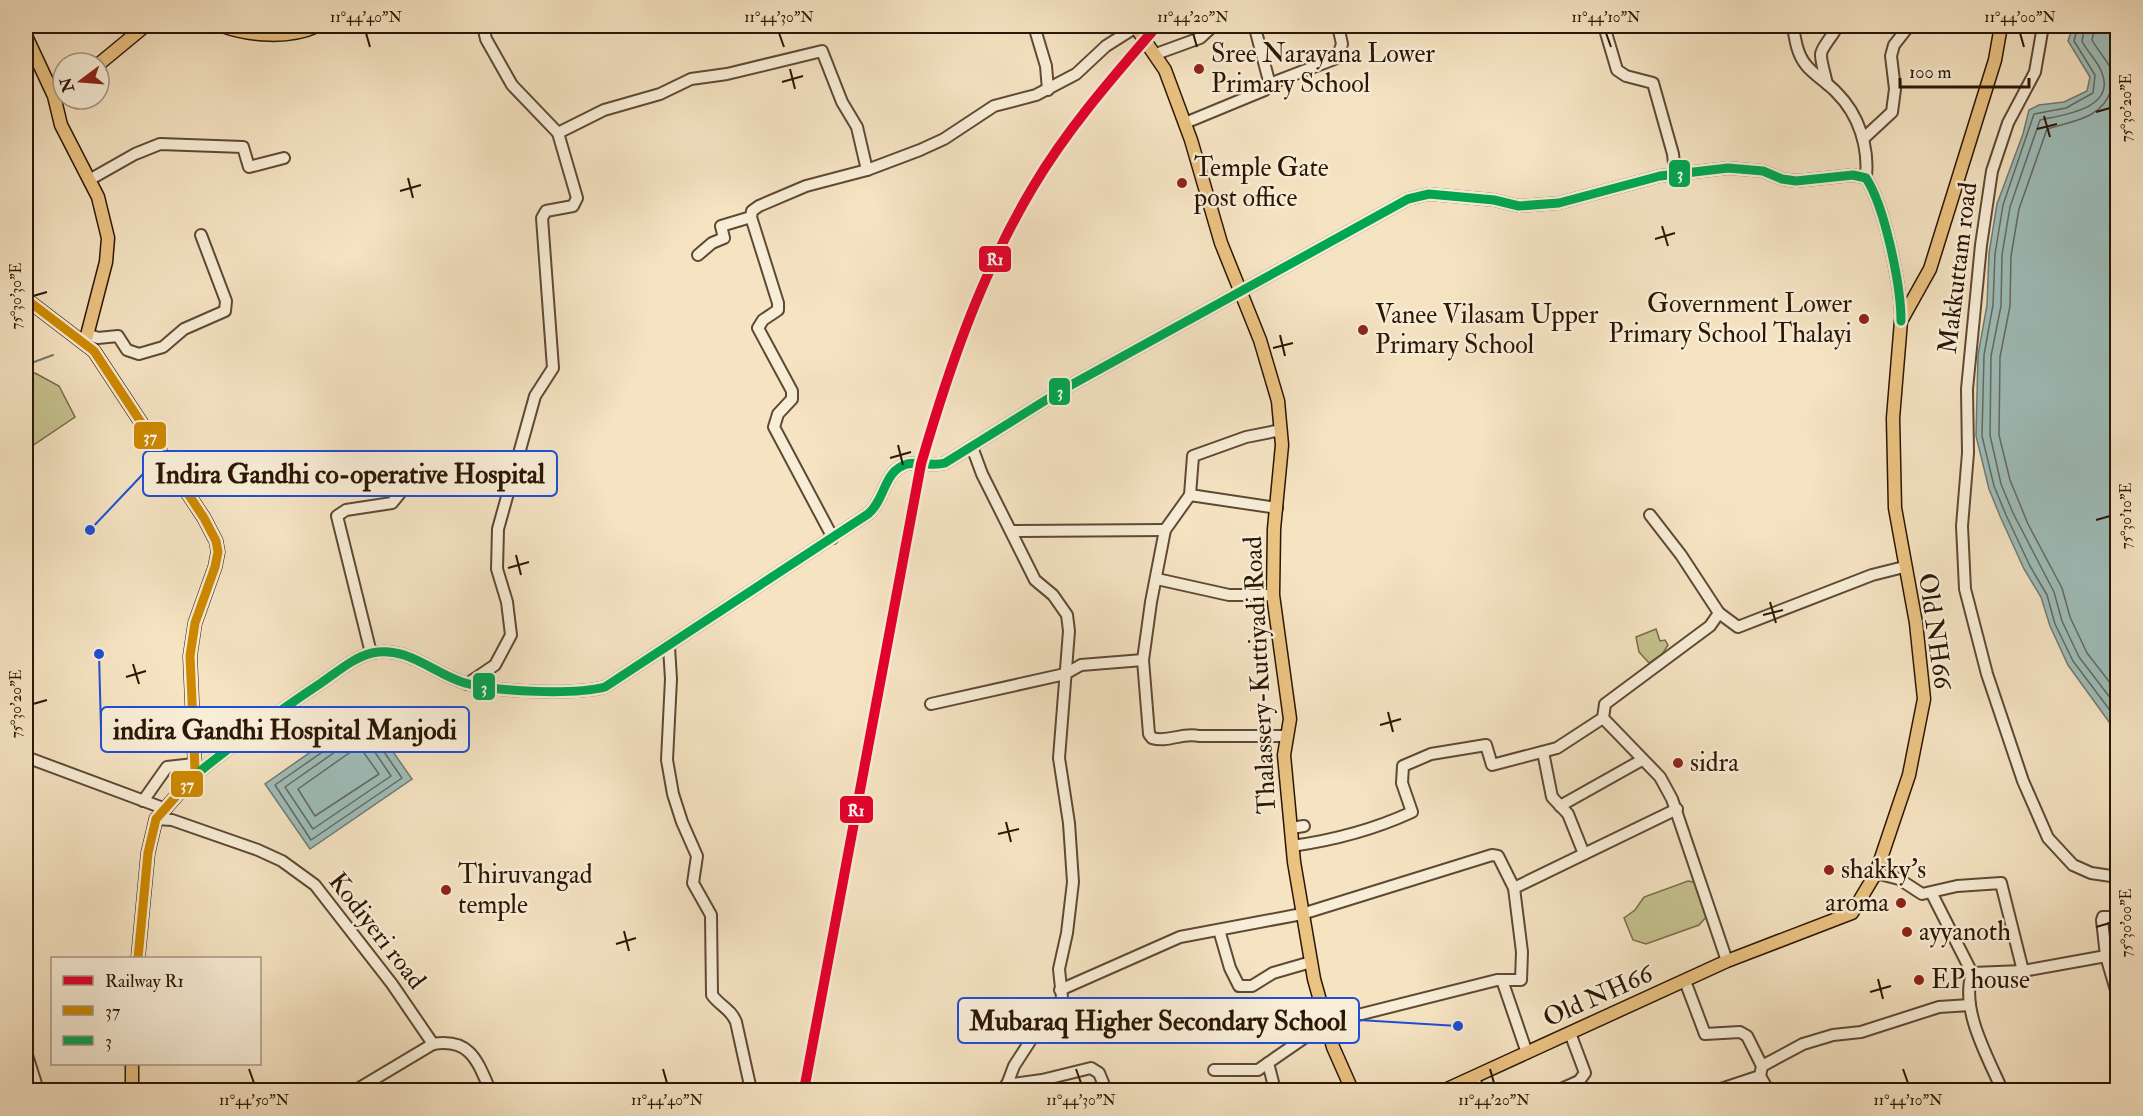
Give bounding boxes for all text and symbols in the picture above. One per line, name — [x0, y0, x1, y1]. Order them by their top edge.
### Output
text: 11°44'40"N — [330, 8, 402, 27]
text: 11°44'30"N — [744, 8, 814, 27]
text: 11°44'20"N — [1157, 8, 1229, 27]
text: 11°44'10"N — [1572, 8, 1641, 27]
text: 11°44'00"N — [1984, 8, 2056, 27]
place label: Sree Narayana Lower Primary School — [1211, 38, 1435, 100]
north arrow — [51, 51, 111, 111]
scale bar — [1900, 51, 2029, 89]
text: 100 m — [1909, 61, 1952, 84]
marker: Sree Narayana Lower Primary School — [1192, 62, 1206, 76]
text: 75°30'20"E — [2117, 73, 2136, 142]
text: N — [56, 75, 79, 95]
place label: Temple Gate post office — [1193, 152, 1329, 215]
line badge: 3 — [1668, 159, 1691, 188]
text: 3 — [1677, 164, 1683, 184]
marker: Temple Gate post office — [1175, 176, 1189, 190]
street label: Makkuttam road — [1932, 180, 1984, 356]
line badge: R1 — [978, 245, 1012, 273]
text: R1 — [986, 250, 1004, 270]
text: 75°30'30"E — [7, 262, 26, 329]
place label: Government Lower Primary School Thalayi — [1608, 288, 1852, 350]
place label: Vanee Vilasam Upper Primary School — [1375, 299, 1599, 361]
marker: Government Lower Primary School Thalayi — [1857, 312, 1871, 326]
marker: Vanee Vilasam Upper Primary School — [1356, 323, 1370, 337]
line badge: 3 — [1048, 377, 1071, 406]
text: 3 — [1057, 382, 1063, 402]
line badge: 37 — [133, 421, 167, 450]
text: 37 — [143, 427, 157, 447]
callout: Indira Gandhi co-operative Hospital — [143, 451, 557, 496]
text: Indira Gandhi co-operative Hospital — [155, 458, 546, 492]
text: 75°30'10"E — [2117, 483, 2136, 549]
street label: Thalassery-Kuttiyadi Road — [1237, 535, 1283, 815]
street label: Old NH66 — [1911, 571, 1959, 693]
text: 75°30'20"E — [7, 669, 26, 738]
line badge: 3 — [472, 672, 496, 701]
text: 3 — [481, 678, 487, 698]
callout: indira Gandhi Hospital Manjodi — [101, 707, 469, 752]
text: indira Gandhi Hospital Manjodi — [112, 714, 457, 748]
place label: sidra — [1690, 747, 1739, 779]
marker: sidra — [1671, 756, 1685, 770]
line badge: 37 — [170, 770, 204, 798]
text: 37 — [180, 775, 194, 795]
line badge: R1 — [839, 795, 874, 824]
text: R1 — [847, 801, 865, 821]
place label: shakky's — [1841, 854, 1926, 886]
place label: Thiruvangad temple — [458, 859, 593, 922]
marker: shakky's — [1822, 863, 1836, 877]
street label: Kodiyeri road — [321, 866, 433, 996]
marker: Thiruvangad temple — [439, 883, 453, 897]
place label: aroma — [1825, 887, 1889, 919]
text: 75°30'00"E — [2117, 888, 2136, 957]
marker: aroma — [1894, 896, 1908, 910]
place label: ayyanoth — [1919, 916, 2011, 948]
marker: ayyanoth — [1900, 925, 1914, 939]
legend — [51, 957, 261, 1065]
street label: Old NH66 — [1538, 957, 1660, 1034]
place label: EP house — [1931, 964, 2030, 996]
text: Railway R1 — [105, 970, 184, 993]
marker: EP house — [1912, 973, 1926, 987]
callout: Mubaraq Higher Secondary School — [958, 998, 1359, 1043]
text: 37 — [105, 1000, 120, 1023]
text: Mubaraq Higher Secondary School — [968, 1005, 1348, 1039]
text: 3 — [105, 1030, 112, 1053]
text: 11°44'50"N — [219, 1091, 290, 1110]
text: 11°44'40"N — [631, 1091, 703, 1110]
text: 11°44'30"N — [1046, 1091, 1116, 1110]
text: 11°44'20"N — [1458, 1091, 1530, 1110]
text: 11°44'10"N — [1874, 1091, 1943, 1110]

